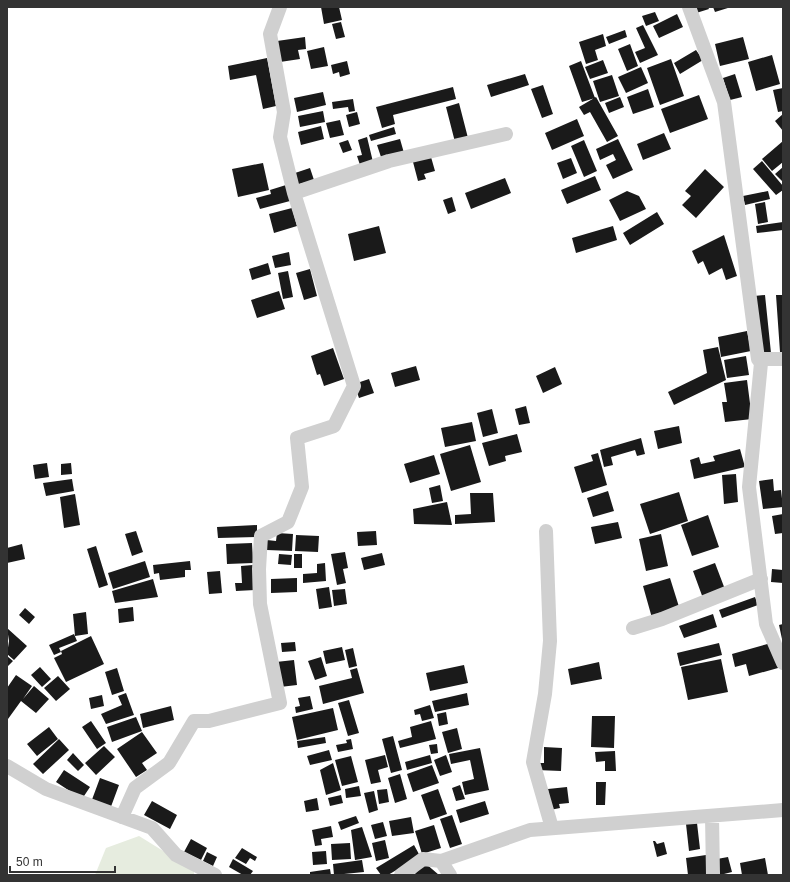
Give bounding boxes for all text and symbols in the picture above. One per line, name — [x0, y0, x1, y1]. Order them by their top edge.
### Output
scale bar — [10, 848, 115, 874]
text: 50 m — [16, 855, 43, 869]

